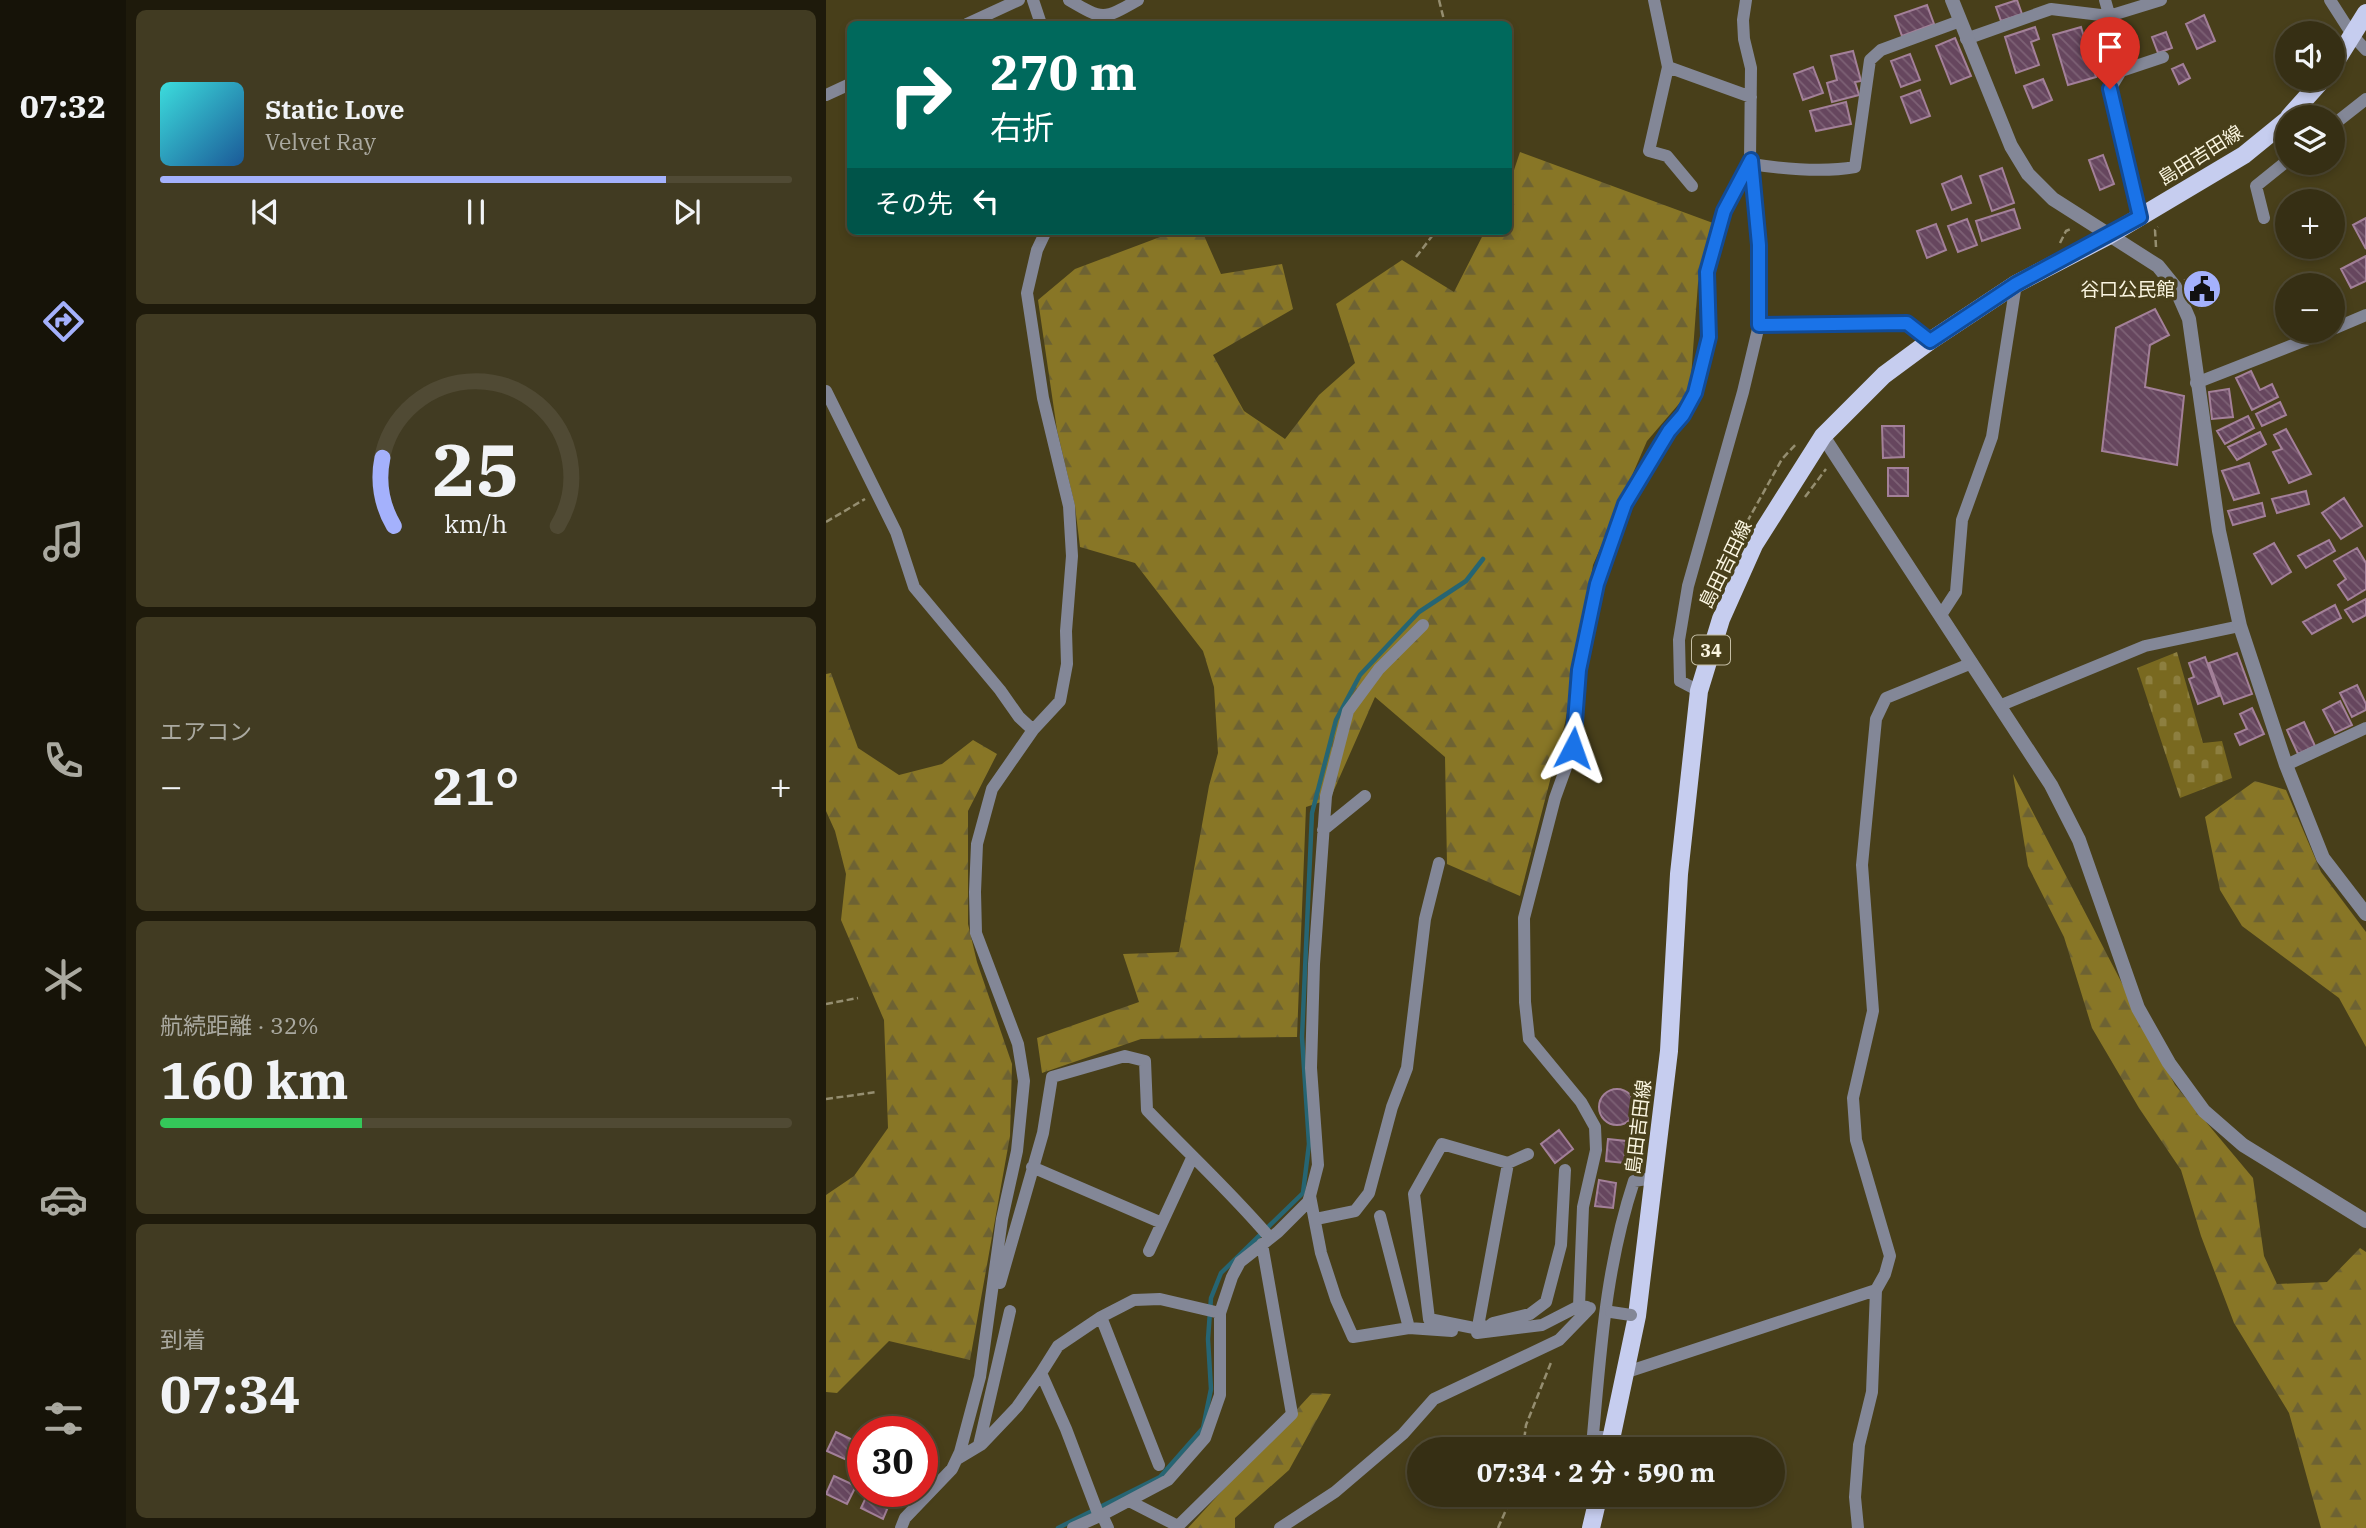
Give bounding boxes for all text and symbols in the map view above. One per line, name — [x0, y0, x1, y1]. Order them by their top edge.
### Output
pin — [2080, 17, 2140, 89]
map controls — [2275, 21, 2345, 343]
button: sound — [2275, 21, 2345, 91]
icon: arrive — [2091, 28, 2129, 66]
text: 270 m — [990, 40, 1137, 103]
icon: right — [875, 49, 966, 140]
text: 07:32 — [20, 85, 106, 127]
text: Static Love — [265, 92, 404, 126]
button: layers — [2275, 105, 2345, 175]
text: 右折 — [990, 106, 1054, 148]
street label: 島田吉田線 — [2153, 120, 2247, 190]
text: Velvet Ray — [265, 126, 376, 156]
icon: left — [967, 182, 1005, 220]
text: その先 — [875, 186, 953, 220]
button: + — [2275, 189, 2345, 259]
icon: previous — [246, 193, 284, 231]
icon: pause — [457, 193, 495, 231]
icon: next — [668, 193, 706, 231]
public building icon: 谷口公民館 — [2181, 268, 2223, 310]
button: − — [2275, 273, 2345, 343]
place label: 谷口公民館 — [2080, 277, 2175, 301]
icon: directions — [39, 297, 88, 346]
text: 25 — [432, 422, 520, 517]
text: km/h — [444, 507, 508, 540]
street label: 島田吉田線 — [1693, 516, 1757, 612]
icon: music — [39, 517, 88, 566]
road number: 34 — [1692, 636, 1730, 664]
position arrow — [1536, 711, 1610, 785]
text: エアコン — [160, 716, 252, 746]
icon: phone — [39, 736, 88, 785]
text: 21° — [433, 752, 519, 819]
text: − — [160, 761, 183, 810]
text: + — [769, 761, 792, 810]
icon: climate — [39, 955, 88, 1004]
text: 航続距離 · 32% — [160, 1010, 319, 1040]
text: 160 km — [160, 1046, 349, 1113]
street label: 島田吉田線 — [1620, 1078, 1656, 1176]
icon: car — [39, 1175, 88, 1224]
text: 到着 — [160, 1324, 206, 1354]
text: 07:34 — [160, 1360, 301, 1427]
icon: filters — [39, 1394, 88, 1443]
speed limit sign: 30 — [847, 1416, 938, 1507]
text: 07:34 · 2 分 · 590 m — [1477, 1455, 1715, 1489]

